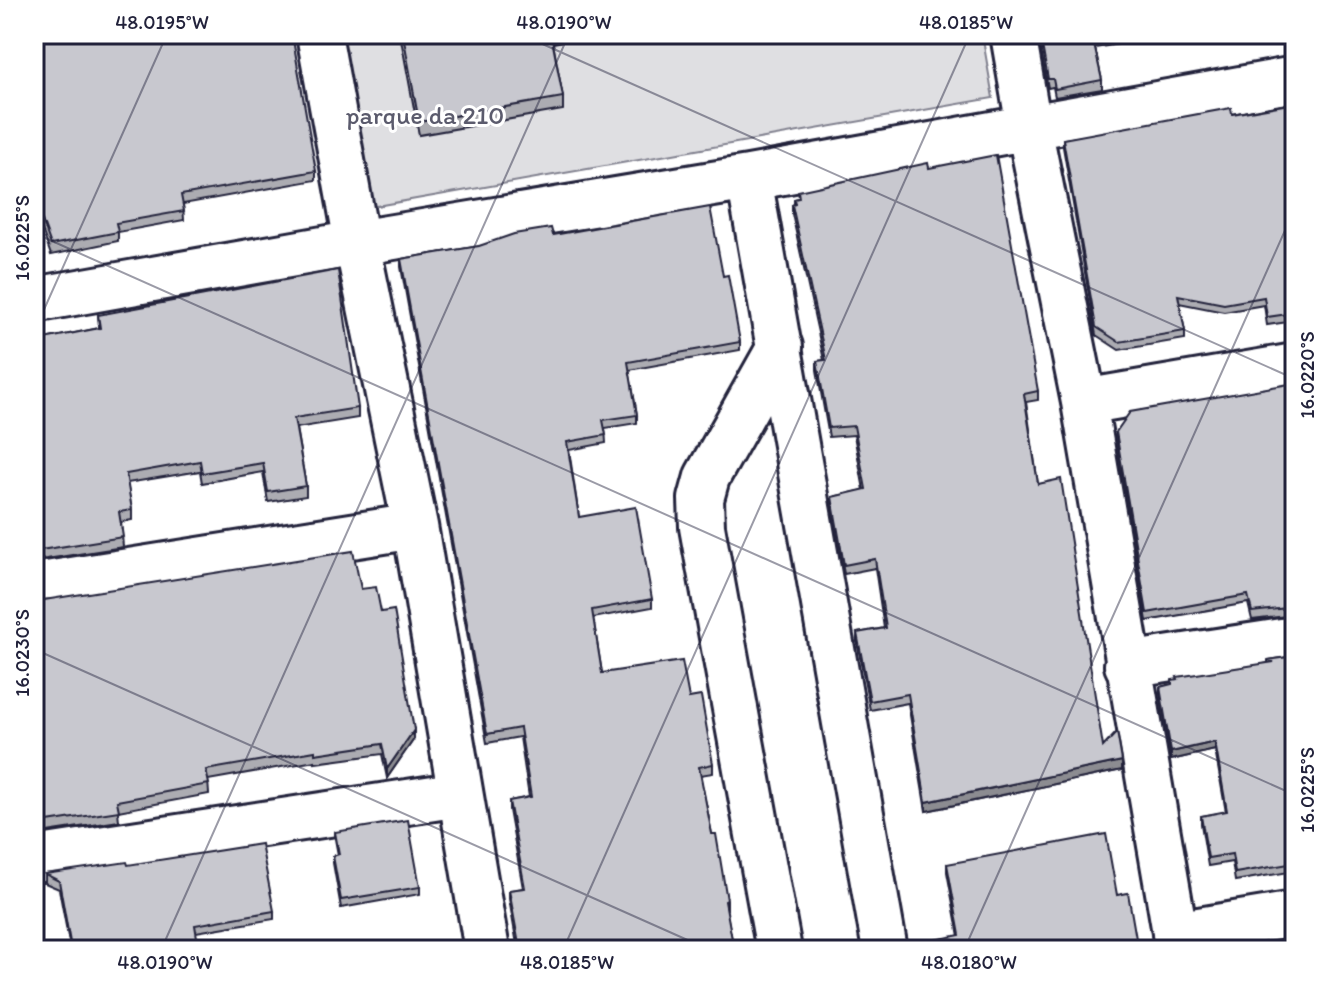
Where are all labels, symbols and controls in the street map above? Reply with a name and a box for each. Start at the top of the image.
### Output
text: 48.0195°W [115,10,209,34]
text: 48.0190°W [516,10,612,34]
text: 48.0185°W [919,10,1013,34]
park label: parque da 210 [346,99,504,131]
text: 16.0225°S [10,195,34,281]
text: 16.0220°S [1295,331,1319,419]
text: 16.0230°S [10,609,34,697]
text: 16.0225°S [1295,747,1319,833]
text: 48.0190°W [117,950,213,974]
text: 48.0185°W [520,950,614,974]
text: 48.0180°W [921,950,1017,974]

